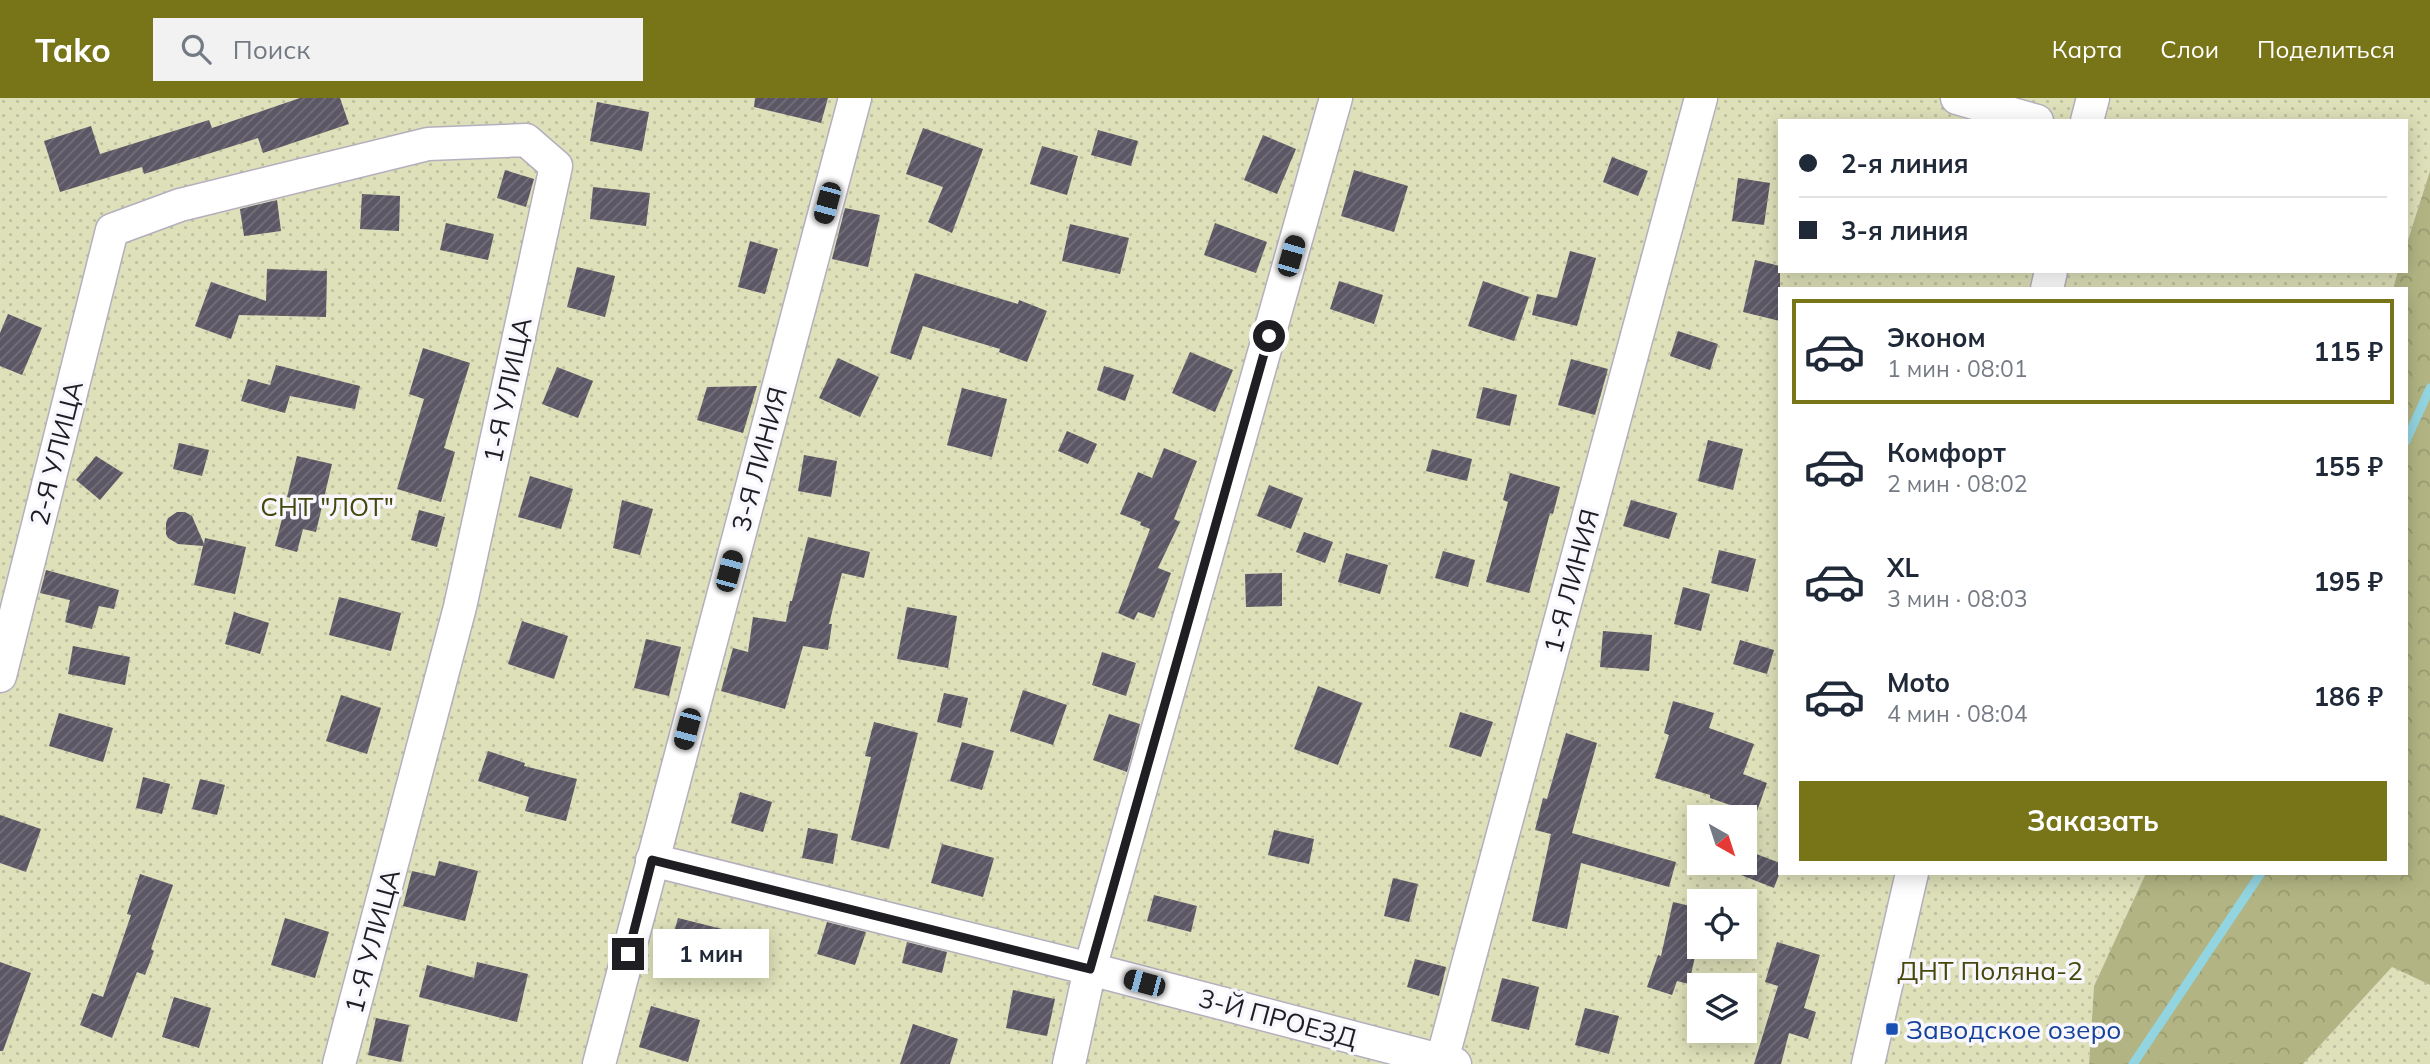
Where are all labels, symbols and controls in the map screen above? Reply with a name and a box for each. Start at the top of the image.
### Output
search box [153,18,643,81]
text: Tako [35,29,111,70]
icon: search [177,30,215,68]
text: Поиск [233,33,310,66]
text: Карта [2052,34,2122,64]
text: Слои [2160,34,2219,64]
text: Поделиться [2257,34,2395,64]
text: 2-я линия [1841,147,1969,180]
car [812,180,843,226]
text: 3-я линия [1841,214,1969,247]
car [1276,233,1307,279]
street label: 1-Я УЛИЦА [475,314,539,466]
route start [1253,320,1285,352]
icon: car [1803,320,1866,383]
text: Эконом [1887,321,1986,354]
text: 115 ₽ [2313,335,2383,368]
text: 1 мин · 08:01 [1887,354,2027,383]
street label: 2-Я УЛИЦА [22,377,90,529]
street label: 3-Я ЛИНИЯ [724,383,794,535]
icon: car [1803,435,1866,498]
text: Комфорт [1887,436,2006,469]
text: 155 ₽ [2313,450,2383,483]
text: 2 мин · 08:02 [1887,469,2027,498]
park label: СНТ "ЛОТ" [260,490,394,523]
street label: 1-Я ЛИНИЯ [1536,505,1606,657]
car [714,548,745,594]
icon: car [1803,550,1866,613]
text: XL [1887,551,1919,584]
text: 195 ₽ [2313,565,2383,598]
text: 3 мин · 08:03 [1887,584,2027,613]
icon: car [1803,665,1866,728]
text: Moto [1887,666,1950,699]
text: 186 ₽ [2313,680,2383,713]
text: 4 мин · 08:04 [1887,699,2027,728]
car [672,706,703,752]
button: Заказать [1799,781,2387,861]
north arrow [1687,805,1757,875]
map controls [1687,805,1757,1043]
street label: 1-Я УЛИЦА [337,865,407,1017]
button: locate [1687,889,1757,959]
callout: 1 мин [652,930,768,978]
route end [612,938,644,970]
text: 1 мин [679,939,743,968]
park label: ДНТ Поляна-2 [1897,954,2083,987]
car [1121,967,1168,999]
button: layers [1687,973,1757,1043]
street label: 3-Й ПРОЕЗД [1195,981,1361,1055]
place label: Заводское озеро [1906,1013,2121,1046]
marker: Заводское озеро [1884,1021,1900,1037]

